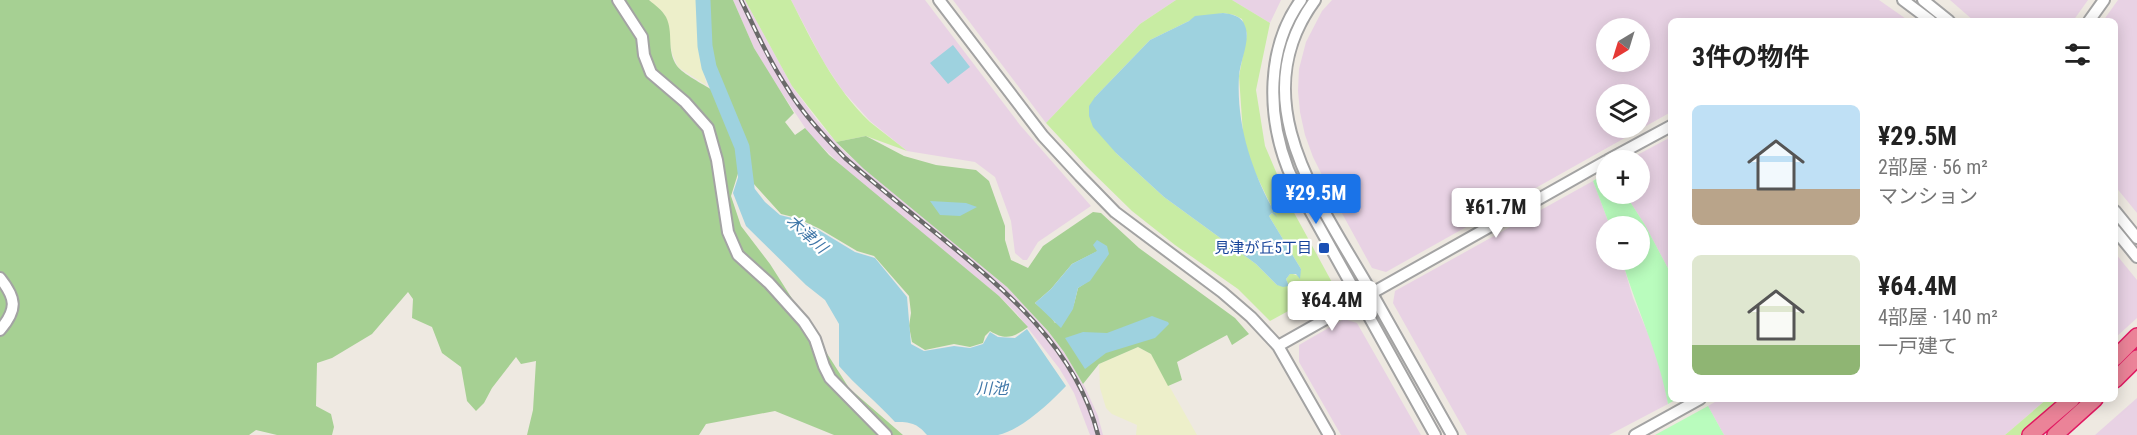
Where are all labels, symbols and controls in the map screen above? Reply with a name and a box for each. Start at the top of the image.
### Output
north arrow [1596,18,1650,72]
map controls [1596,18,1650,270]
icon: filters [2061,38,2094,71]
text: 3件の物件 [1692,42,1809,72]
button: layers [1596,84,1650,138]
text: ¥29.5M [1878,121,1957,151]
icon: home [1740,129,1812,201]
button: + [1596,150,1650,204]
text: 2部屋 · 56 m² [1878,155,1988,179]
pin: ¥29.5M [1267,174,1365,225]
text: ¥29.5M [1286,181,1346,205]
text: マンション [1878,184,1978,208]
pin: ¥61.7M [1447,188,1545,239]
text: ¥61.7M [1466,195,1526,219]
water label: 木津川 [783,211,833,258]
button: − [1596,216,1650,270]
place label: 見津が丘5丁目 [1215,239,1312,257]
marker: 見津が丘5丁目 [1317,241,1331,255]
text: ¥64.4M [1878,271,1957,301]
icon: home [1740,279,1812,351]
pin: ¥64.4M [1283,281,1381,332]
text: ¥64.4M [1302,288,1362,312]
text: 4部屋 · 140 m² [1878,305,1998,329]
text: 一戸建て [1878,334,1958,358]
water label: 川池 [976,379,1010,398]

